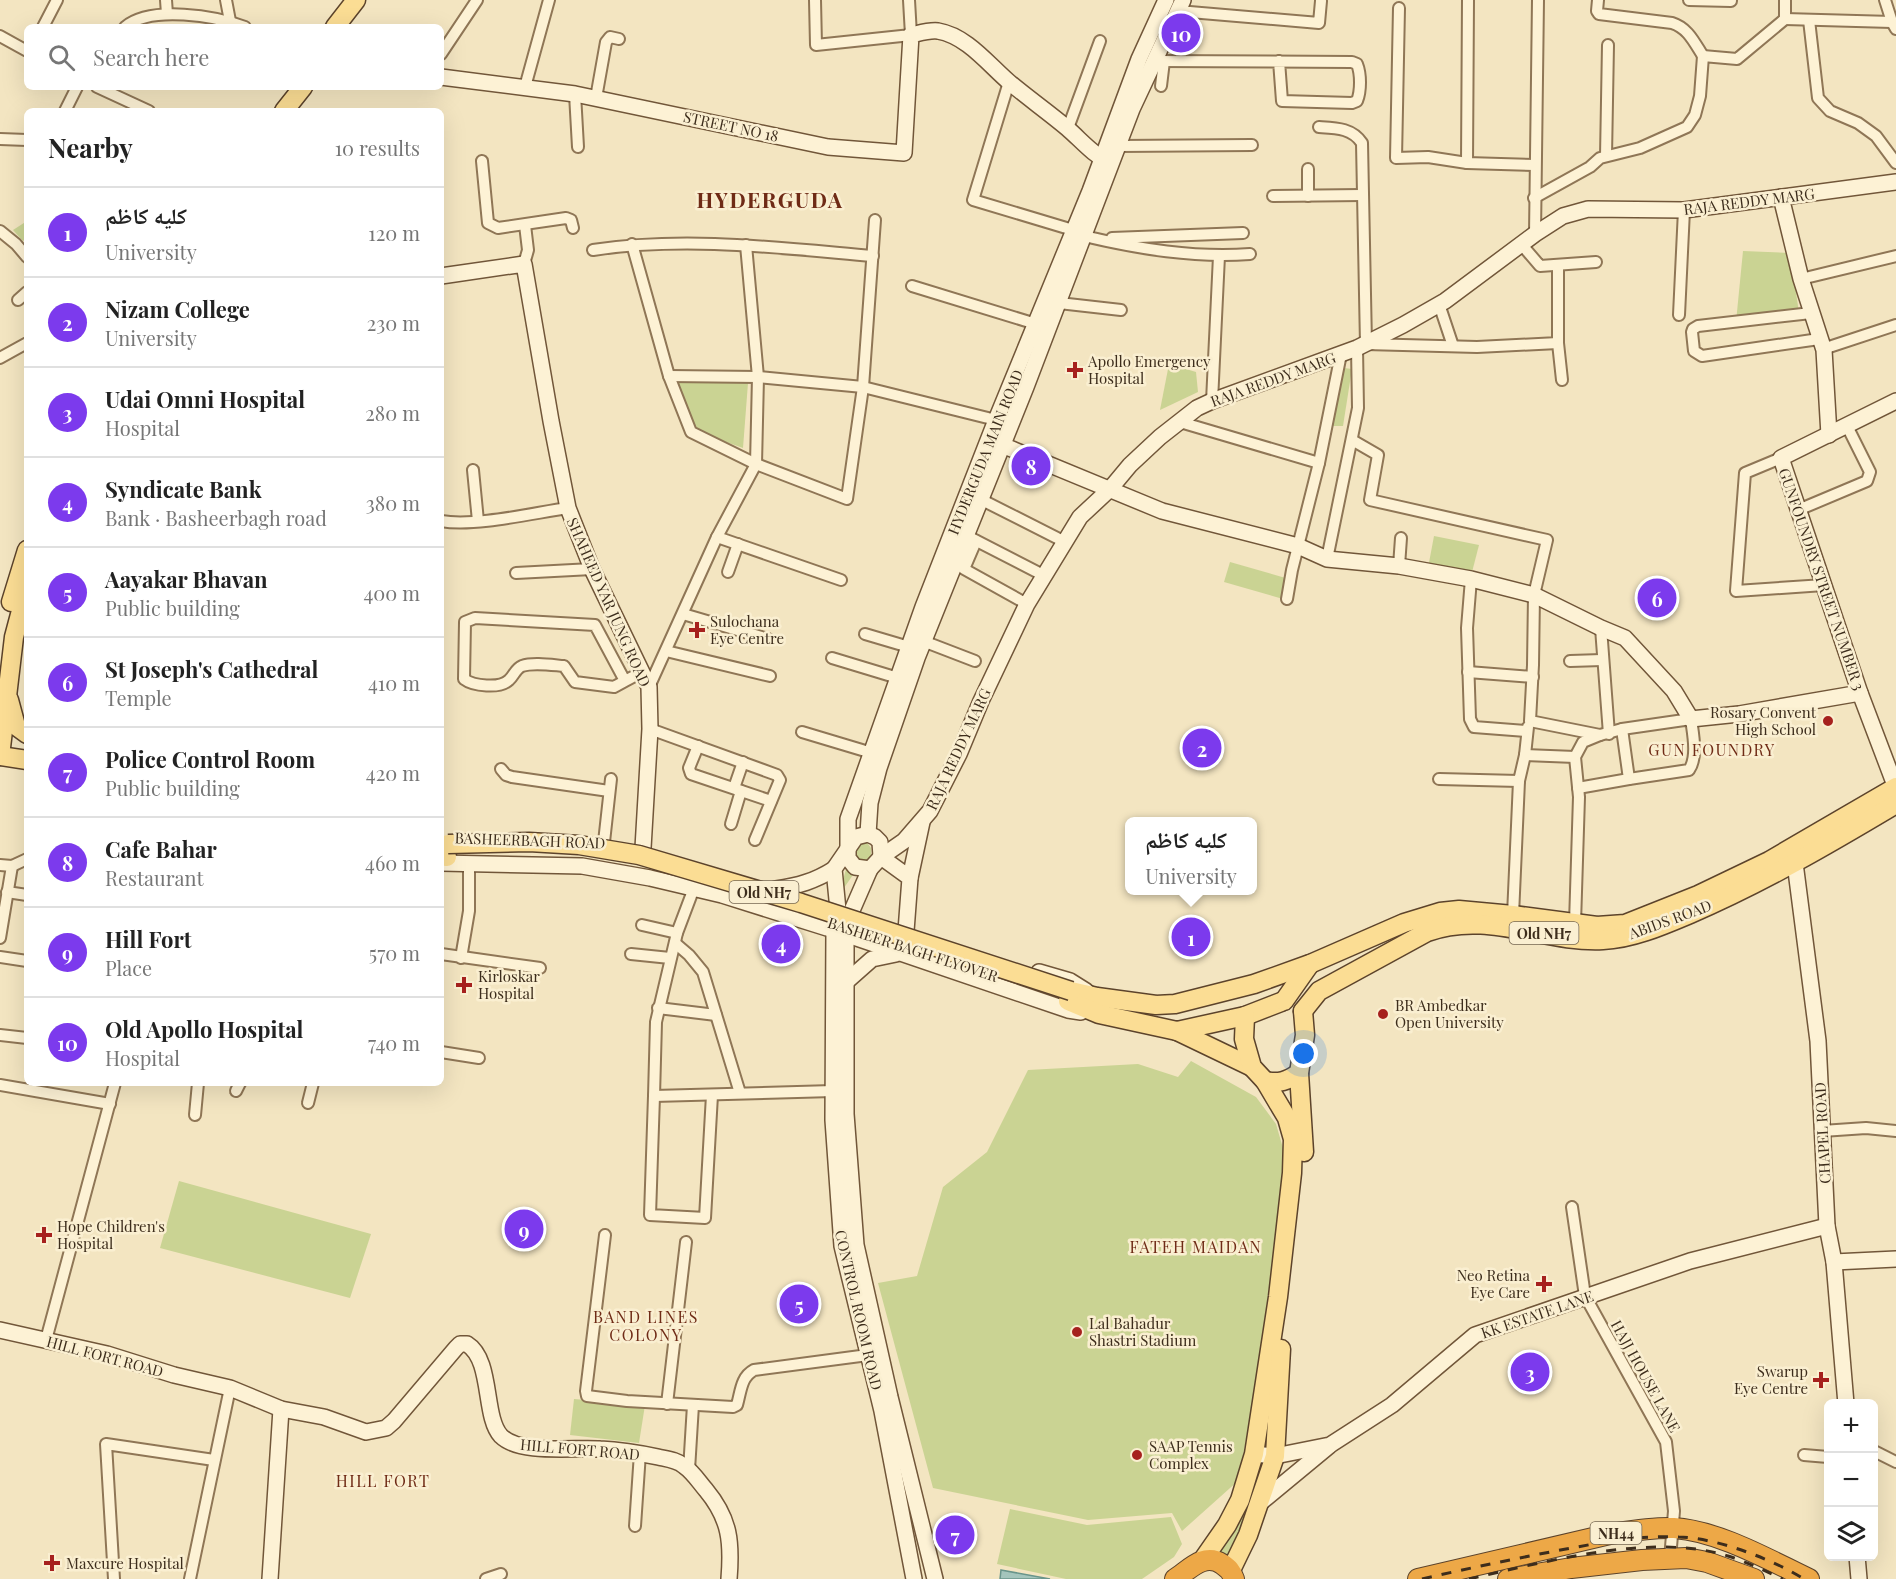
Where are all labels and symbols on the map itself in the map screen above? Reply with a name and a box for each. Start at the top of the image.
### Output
pin: 10 [1162,10,1200,56]
street label: STREET NO 18 [682,106,781,146]
street label: RAJA REDDY MARG [1682,183,1816,219]
district label: HYDERGUDA [697,185,843,213]
street label: RAJA REDDY MARG [1208,347,1339,411]
place label: Apollo Emergency Hospital [1087,351,1211,388]
marker: Apollo Emergency Hospital [1066,361,1084,379]
street label: HYDERGUDA MAIN ROAD [943,366,1027,538]
pin: 8 [1012,444,1050,488]
street label: GUNFOUNDRY STREET NUMBER 3 [1774,465,1870,693]
street label: SHAHEED YAR JUNG ROAD [563,514,655,690]
pin: 6 [1638,576,1676,620]
place label: Sulochana Eye Centre [710,611,784,648]
marker: Sulochana Eye Centre [688,621,706,639]
street label: RAJA REDDY MARG [921,685,995,813]
place label: Rosary Convent High School [1710,702,1817,739]
marker: Rosary Convent High School [1821,714,1835,728]
pin: 2 [1182,726,1222,771]
district label: GUN FOUNDRY [1648,739,1776,760]
street label: BASHEERBAGH ROAD [454,827,606,853]
road number: Old NH7 [730,881,798,903]
street label: ABIDS ROAD [1625,895,1714,944]
street label: BASHEER BAGH FLYOVER [825,912,1001,986]
pin: 1 [1172,914,1210,960]
pin: 4 [762,922,800,966]
road number: Old NH7 [1510,922,1578,944]
place label: Kirloskar Hospital [478,966,540,1003]
marker: Kirloskar Hospital [455,976,473,994]
place label: BR Ambedkar Open University [1395,995,1504,1032]
marker: BR Ambedkar Open University [1376,1007,1390,1021]
your location [1289,1039,1318,1068]
street label: CHAPEL ROAD [1809,1081,1835,1184]
pin: 9 [504,1206,544,1252]
place label: Hope Children's Hospital [57,1216,165,1253]
marker: Hope Children's Hospital [35,1226,53,1244]
street label: CONTROL ROOM ROAD [831,1228,887,1392]
district label: FATEH MAIDAN [1130,1236,1262,1257]
place label: Neo Retina Eye Care [1457,1265,1531,1302]
marker: Neo Retina Eye Care [1535,1275,1553,1293]
pin: 5 [780,1282,818,1326]
street label: KK ESTATE LANE [1478,1285,1596,1343]
district label: BAND LINES COLONY [593,1306,699,1345]
place label: Lal Bahadur Shastri Stadium [1089,1313,1197,1350]
street label: HAJJ HOUSE LANE [1607,1316,1685,1436]
marker: Lal Bahadur Shastri Stadium [1070,1325,1084,1339]
street label: HILL FORT ROAD [44,1331,166,1381]
pin: 3 [1510,1350,1550,1394]
place label: Swarup Eye Centre [1734,1361,1808,1398]
marker: Swarup Eye Centre [1812,1371,1830,1389]
street label: HILL FORT ROAD [519,1434,641,1464]
place label: SAAP Tennis Complex [1149,1436,1233,1473]
marker: SAAP Tennis Complex [1130,1448,1144,1462]
district label: HILL FORT [336,1470,430,1491]
pin: 7 [936,1512,974,1558]
road number: NH44 [1590,1522,1642,1544]
place label: Maxcure Hospital [66,1553,184,1573]
marker: Maxcure Hospital [43,1554,61,1572]

